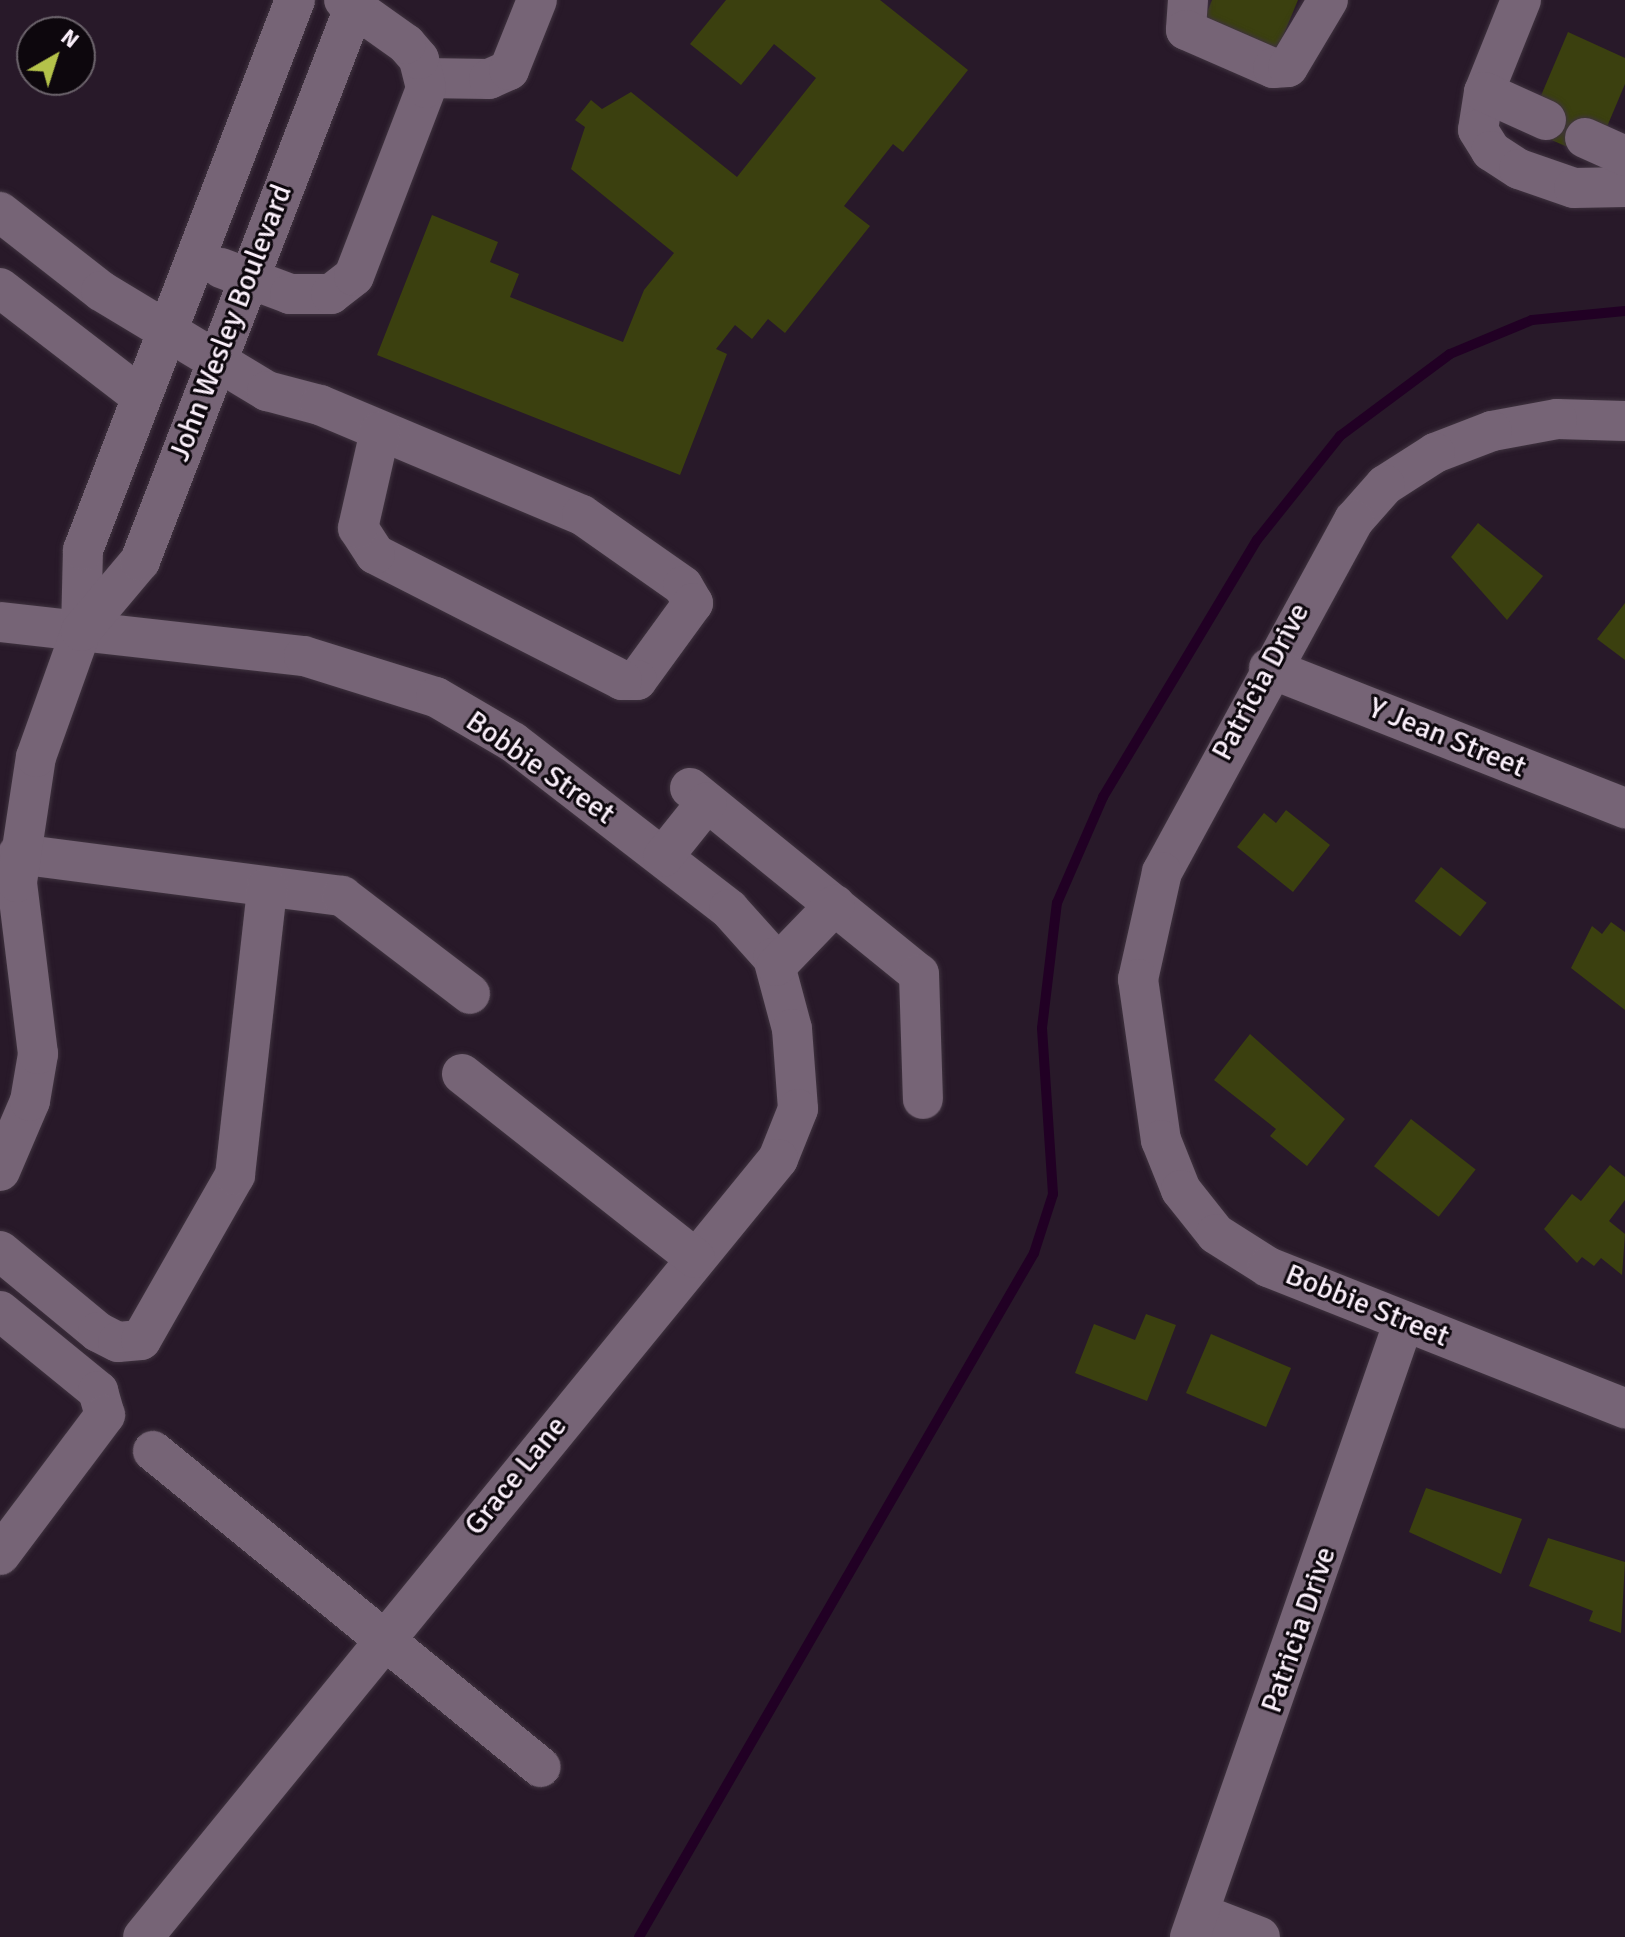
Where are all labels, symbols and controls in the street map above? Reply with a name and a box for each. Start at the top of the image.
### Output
north arrow [16,16,96,96]
text: N [56,23,85,54]
street label: John Wesley Boulevard [162,180,300,466]
street label: Patricia Drive [1205,597,1317,767]
street label: Y Jean Street [1363,690,1531,786]
street label: Bobbie Street [459,704,621,832]
street label: Bobbie Street [1280,1257,1454,1355]
street label: Grace Lane [457,1409,575,1543]
street label: Patricia Drive [1254,1542,1344,1718]

